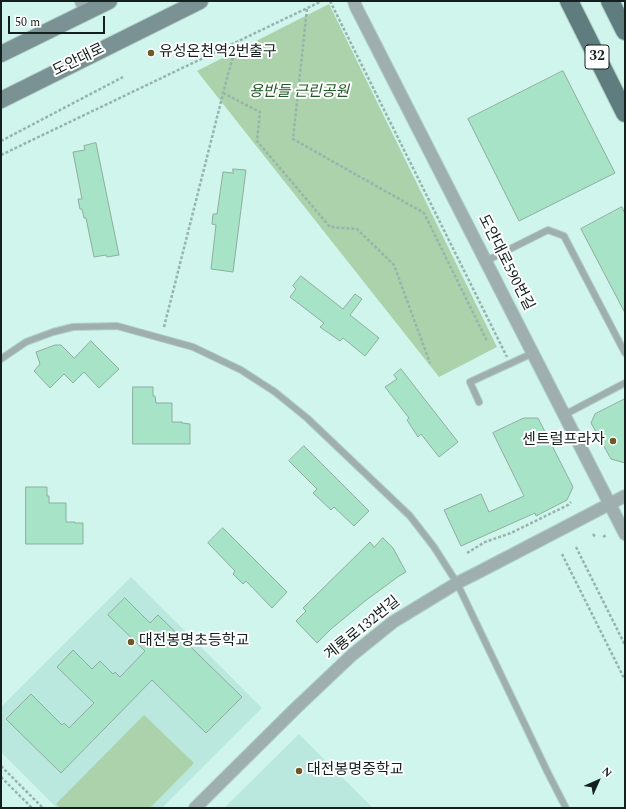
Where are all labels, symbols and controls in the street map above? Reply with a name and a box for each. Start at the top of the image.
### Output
scale bar [10,8,107,34]
text: 50 m [15,13,40,32]
street label: 도안대로 [50,41,108,81]
place label: 유성온천역2번출구 [159,44,277,62]
road number: 32 [585,45,609,69]
marker: 유성온천역2번출구 [146,48,156,58]
park label: 용반들 근린공원 [249,84,349,102]
street label: 도안대로590번길 [473,212,537,314]
place label: 센트럴프라자 [522,432,605,450]
marker: 센트럴프라자 [608,436,618,446]
street label: 계룡로132번길 [322,593,404,665]
place label: 대전봉명초등학교 [139,633,249,651]
marker: 대전봉명초등학교 [126,637,136,647]
north arrow [578,761,618,801]
place label: 대전봉명중학교 [307,762,404,780]
text: N [598,763,616,781]
marker: 대전봉명중학교 [294,766,304,776]

